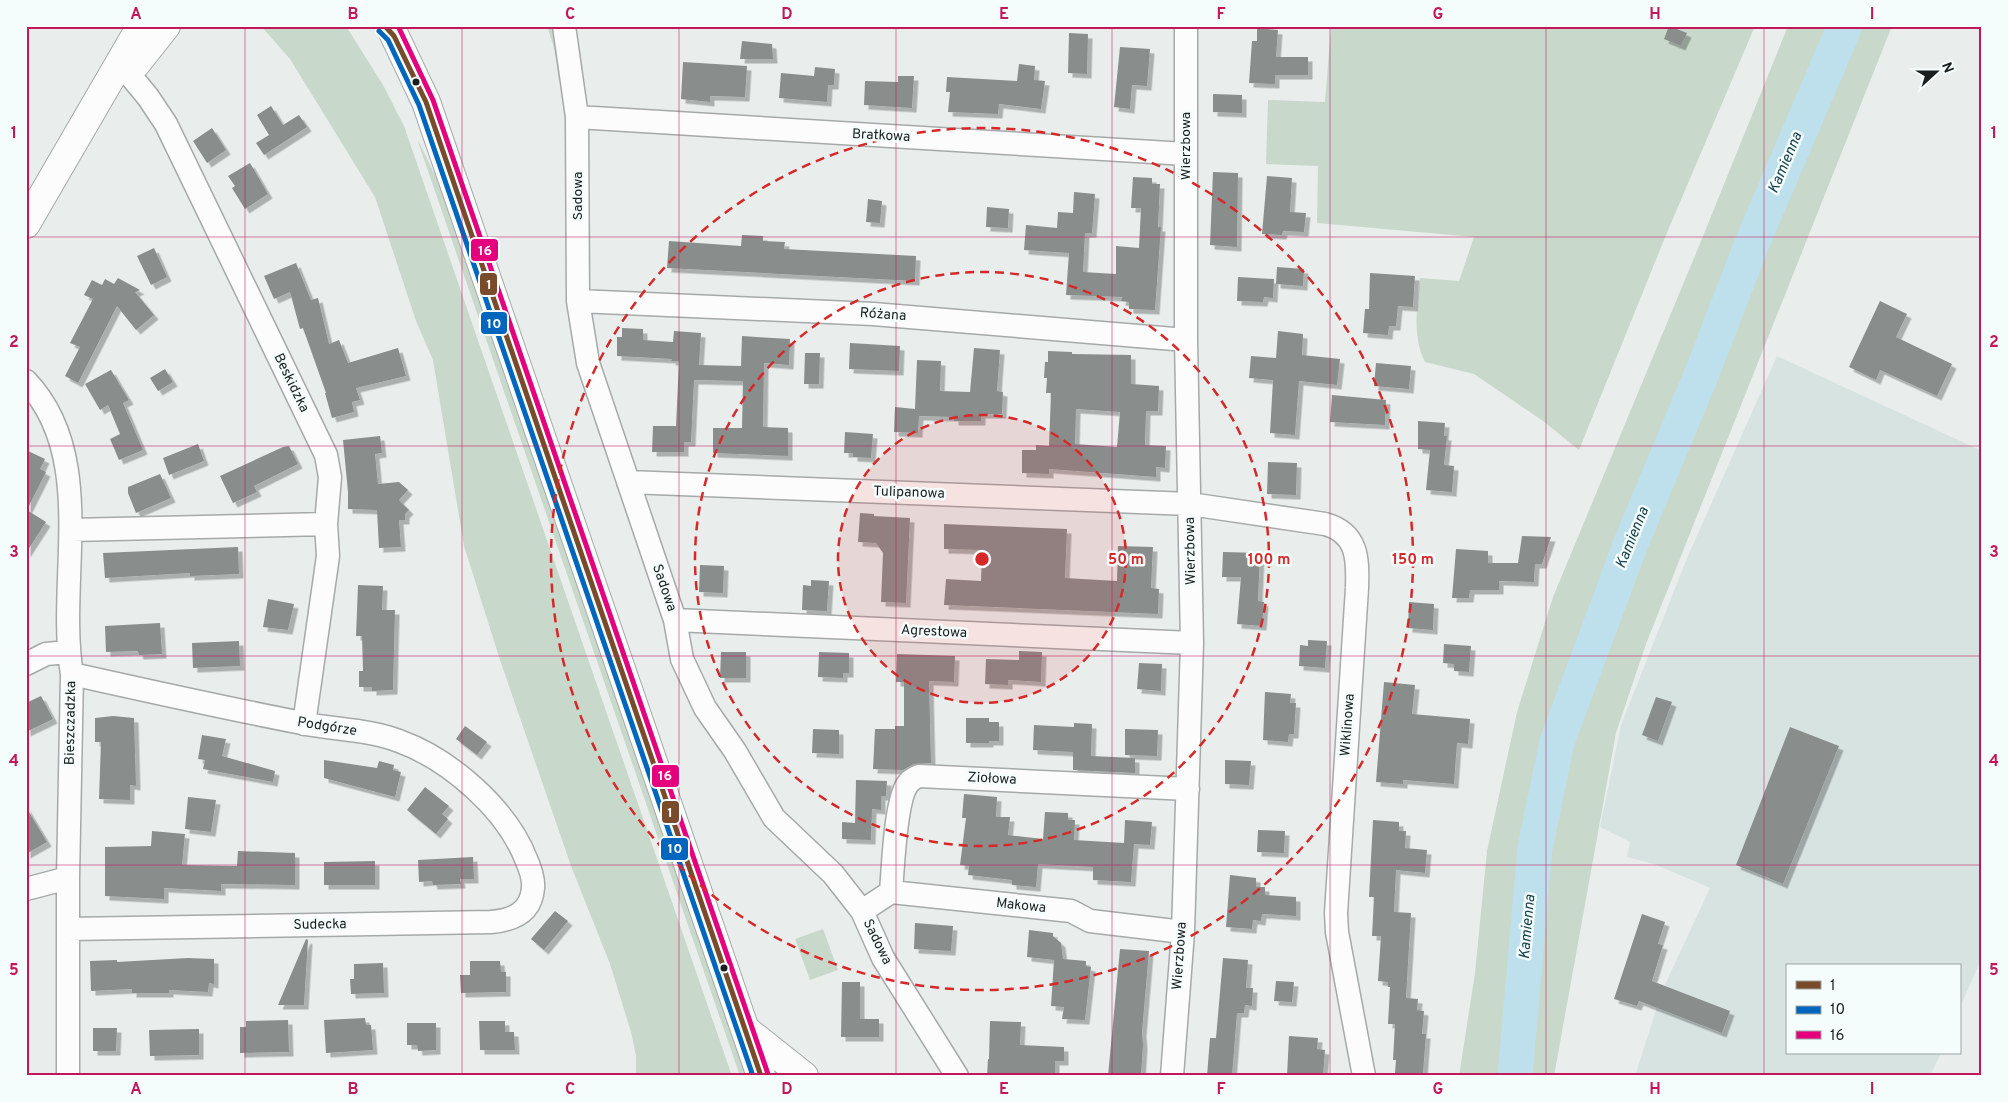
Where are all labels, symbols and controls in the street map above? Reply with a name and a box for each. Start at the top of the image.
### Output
text: A [130,5,142,25]
text: B [347,5,359,25]
text: C [565,5,575,25]
text: D [781,5,793,25]
text: E [999,5,1009,25]
text: F [1216,5,1226,25]
text: G [1433,5,1443,25]
text: H [1649,5,1661,25]
text: I [1870,5,1874,25]
north arrow [1910,48,1960,98]
text: N [1937,60,1956,76]
unlabelled marker [411,77,421,87]
street label: Wierzbowa [1178,112,1195,180]
text: 1 [11,124,17,144]
text: 1 [1991,124,1997,144]
street label: Bratkowa [851,126,911,146]
water label: Kamienna [1765,129,1808,197]
street label: Sadowa [570,172,587,220]
line badge: 16 [470,238,499,262]
text: 16 [478,243,492,260]
line badge: 1 [479,272,498,296]
text: 1 [486,277,492,294]
street label: Różana [859,305,907,325]
line badge: 10 [480,311,508,335]
text: 10 [487,316,501,333]
text: 2 [9,333,19,353]
text: 2 [1989,333,1999,353]
street label: Beskidzka [269,351,313,415]
street label: Tulipanowa [873,483,945,503]
water label: Kamienna [1612,504,1654,572]
street label: Wierzbowa [1182,517,1200,585]
text: 3 [9,543,19,563]
text: 3 [1989,543,1999,563]
centre of rings [973,550,991,568]
text: 50 m [1108,551,1144,570]
text: 100 m [1248,551,1290,570]
text: 150 m [1392,551,1434,570]
street label: Sadowa [648,562,680,614]
street label: Agrestowa [900,622,968,642]
street label: Bieszczadzka [62,681,80,765]
street label: Wiklinowa [1337,693,1359,757]
street label: Podgórze [296,714,358,740]
text: 4 [9,752,19,772]
text: 4 [1989,752,1999,772]
line badge: 16 [651,764,680,788]
text: 16 [658,768,672,785]
street label: Ziołowa [967,769,1017,789]
line badge: 1 [661,800,680,824]
text: 1 [667,805,673,822]
line badge: 10 [660,837,689,861]
text: 10 [668,841,682,858]
water label: Kamienna [1516,894,1540,960]
street label: Makowa [995,895,1047,917]
street label: Sudecka [293,916,347,934]
street label: Sadowa [859,916,895,968]
street label: Wierzbowa [1169,921,1191,991]
text: 5 [9,961,19,981]
text: 5 [1989,961,1999,981]
unlabelled marker [719,963,729,973]
legend [1786,964,1960,1054]
text: 1 [1830,977,1836,996]
text: 10 [1830,1001,1845,1020]
text: 16 [1830,1027,1845,1046]
text: A [130,1080,142,1100]
text: B [347,1080,359,1100]
text: C [565,1080,575,1100]
text: D [781,1080,793,1100]
text: E [999,1080,1009,1100]
text: F [1216,1080,1226,1100]
text: G [1433,1080,1443,1100]
text: H [1649,1080,1661,1100]
text: I [1870,1080,1874,1100]

